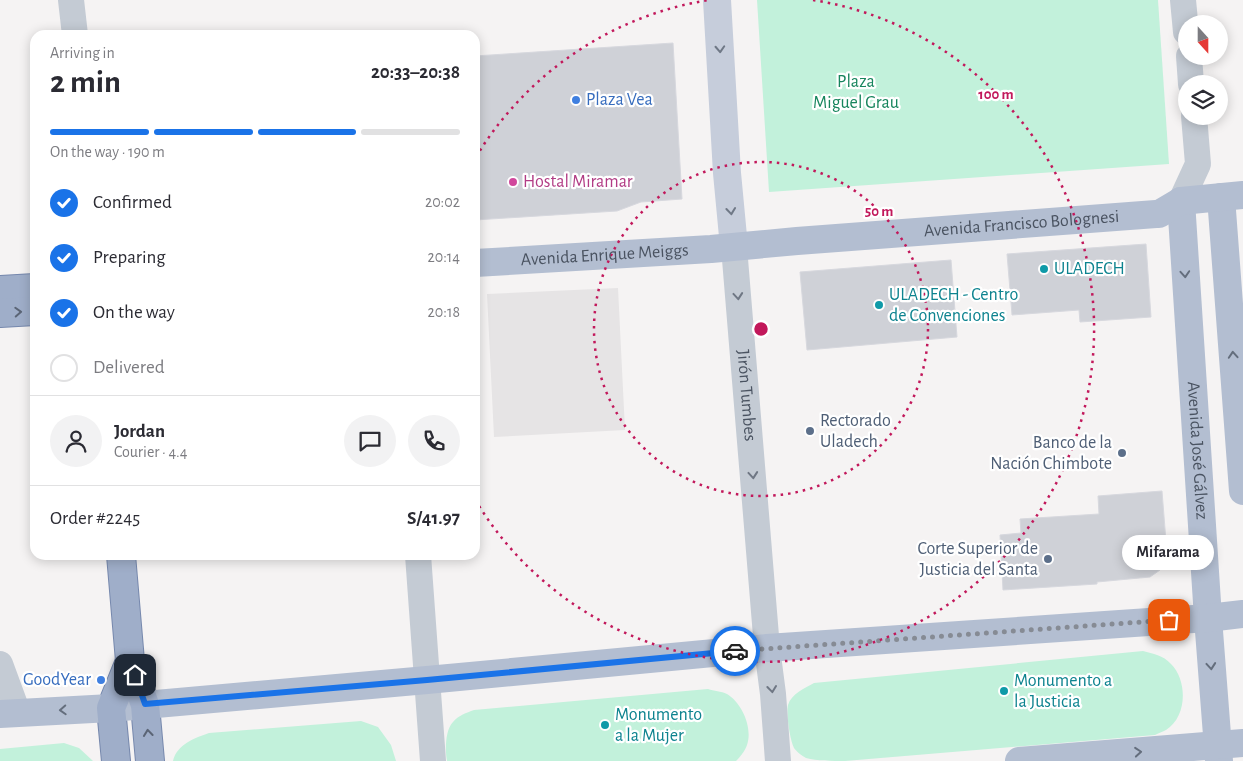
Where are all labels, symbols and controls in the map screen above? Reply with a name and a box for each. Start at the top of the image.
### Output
north arrow [1178,15,1228,65]
map controls [1178,15,1228,125]
text: Arriving in [50,45,115,61]
one-way arrow [714,45,725,53]
text: 20:33–20:38 [371,63,460,82]
text: 2 min [50,66,121,98]
park label: Plaza Miguel Grau [813,73,899,112]
button: layers [1178,75,1228,125]
text: 100 m [978,87,1014,102]
place label: Plaza Vea [586,91,653,109]
marker: Plaza Vea [570,94,582,106]
text: On the way · 190 m [50,144,165,160]
place label: Hostal Miramar [523,173,633,191]
marker: Hostal Miramar [507,176,519,188]
icon: check [50,189,78,217]
text: Confirmed [93,193,172,212]
text: 20:02 [425,194,460,210]
text: 50 m [865,204,893,219]
one-way arrow [725,207,736,215]
street label: Avenida Francisco Bolognesi [923,208,1120,240]
street label: Avenida Enrique Meiggs [520,241,689,269]
icon: check [50,244,78,272]
text: Preparing [93,248,166,267]
text: 20:14 [427,249,460,265]
place label: ULADECH [1054,260,1125,278]
marker: ULADECH [1038,263,1050,275]
one-way arrow [1179,270,1190,278]
place label: ULADECH - Centro de Convenciones [889,286,1018,325]
one-way arrow [733,292,744,300]
icon: check [50,299,78,327]
marker: ULADECH - Centro de Convenciones [873,299,885,311]
text: On the way [93,303,175,322]
text: 20:18 [428,304,460,320]
one-way arrow [14,307,22,318]
centre of rings [752,320,770,338]
street label: Jirón Tumbes [733,349,759,442]
one-way arrow [1228,351,1239,359]
text: Delivered [93,358,165,377]
street label: Avenida José Gálvez [1184,381,1211,520]
place label: Rectorado Uladech [820,412,891,451]
button: person [50,415,102,467]
button: chat [344,415,396,467]
button: phone [408,415,460,467]
text: Jordan [114,422,165,441]
marker: Rectorado Uladech [804,425,816,437]
place label: Banco de la Nación Chimbote [990,434,1112,473]
text: Courier · 4.4 [114,444,187,460]
marker: Banco de la Nación Chimbote [1116,447,1128,459]
one-way arrow [747,471,758,479]
text: Order #2245 [50,509,140,528]
text: S/41.97 [407,509,460,528]
callout: Mifarama [1123,535,1215,570]
place label: Corte Superior de Justicia del Santa [917,540,1038,579]
text: Mifarama [1136,544,1200,560]
marker: Corte Superior de Justicia del Santa [1042,553,1054,565]
pin [1148,599,1190,641]
icon: bag [1155,606,1183,634]
courier [710,626,760,676]
icon: car [721,637,749,665]
pin [114,654,156,696]
icon: home [121,661,149,689]
one-way arrow [1205,663,1216,671]
place label: GoodYear [23,671,91,689]
place label: Monumento a la Justicia [1014,672,1112,711]
marker: GoodYear [95,674,107,686]
one-way arrow [766,685,777,693]
marker: Monumento a la Justicia [998,685,1010,697]
one-way arrow [58,705,66,716]
place label: Monumento a la Mujer [615,706,702,745]
marker: Monumento a la Mujer [599,719,611,731]
one-way arrow [143,728,154,736]
one-way arrow [1134,746,1142,757]

